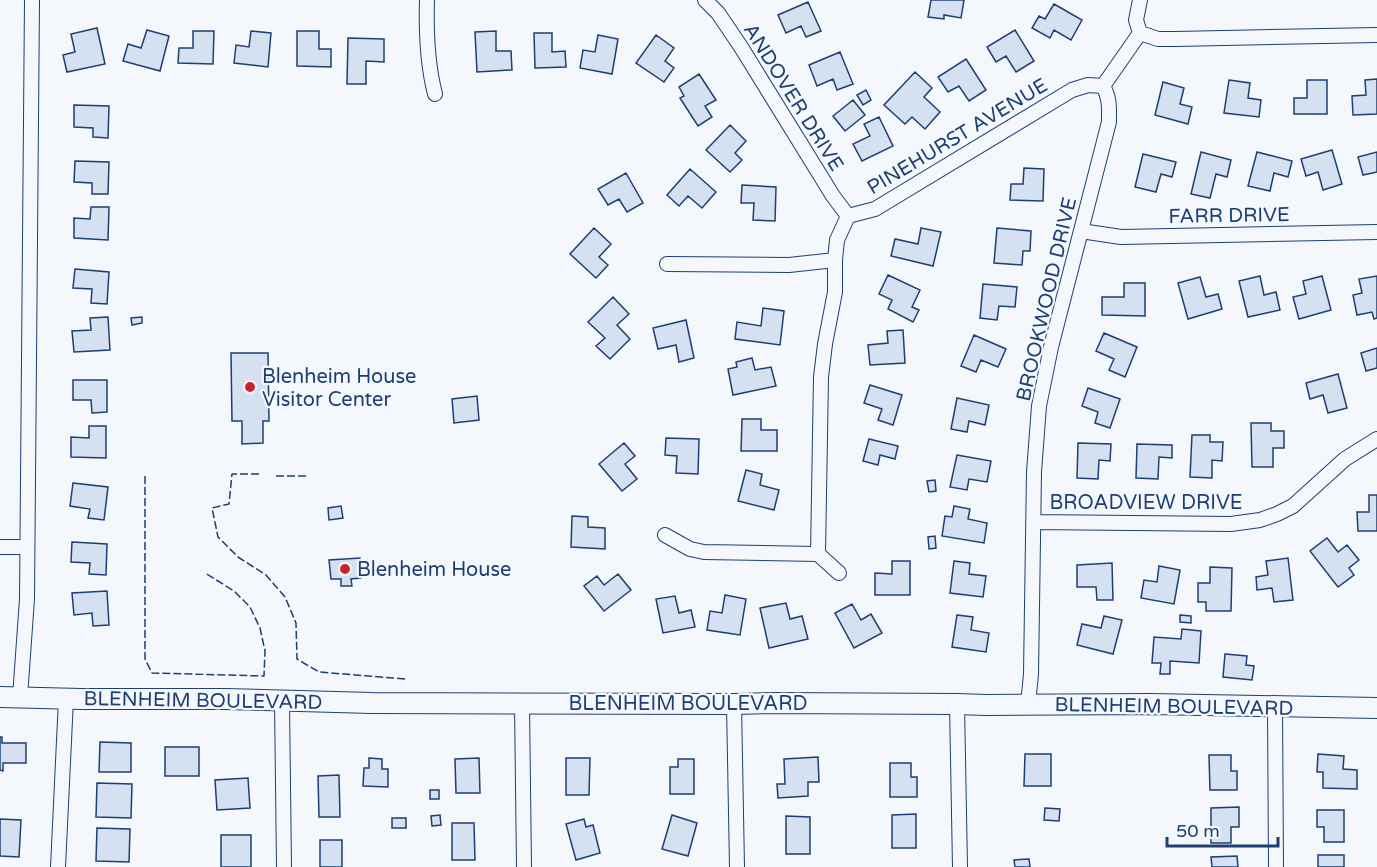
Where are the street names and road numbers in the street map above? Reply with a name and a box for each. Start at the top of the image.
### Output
street label: ANDOVER DRIVE [738,19,848,176]
street label: PINEHURST AVENUE [863,73,1052,200]
street label: BROOKWOOD DRIVE [1012,195,1082,404]
street label: FARR DRIVE [1168,203,1290,229]
street label: BROADVIEW DRIVE [1049,491,1243,515]
street label: BLENHEIM BOULEVARD [83,687,323,715]
street label: BLENHEIM BOULEVARD [569,692,808,716]
street label: BLENHEIM BOULEVARD [1054,693,1294,721]

